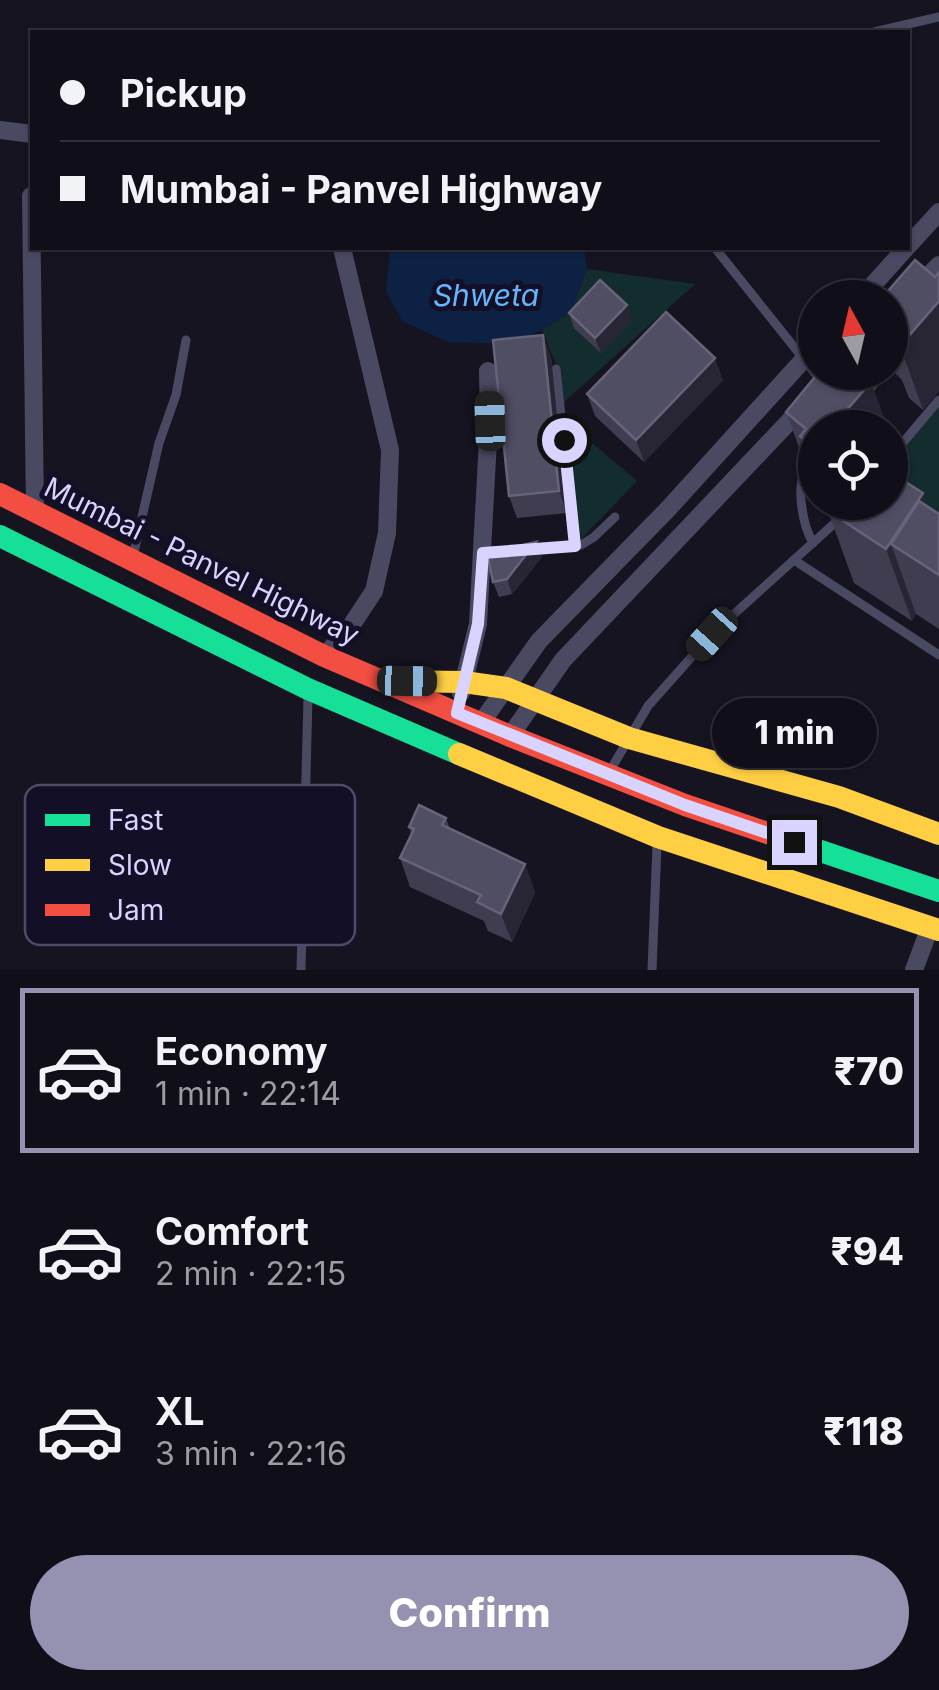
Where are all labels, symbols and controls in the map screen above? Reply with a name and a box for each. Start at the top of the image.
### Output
text: Pickup [120,70,247,116]
text: Mumbai - Panvel Highway [120,166,602,212]
water label: Shweta [433,277,539,313]
north arrow [798,280,908,390]
map controls [798,280,908,520]
car [474,390,506,452]
button: locate [798,410,908,520]
route start [542,418,587,463]
street label: Mumbai - Panvel Highway [39,470,365,652]
car [681,602,743,666]
car [377,665,437,697]
callout: 1 min [712,697,876,767]
text: 1 min [754,713,835,752]
legend [25,785,355,945]
text: Fast [108,803,164,837]
route end [772,820,817,865]
text: Slow [108,848,172,882]
text: Jam [108,893,164,927]
icon: car [35,1026,125,1116]
text: Economy [155,1028,328,1074]
text: ₹70 [834,1048,904,1094]
text: 1 min · 22:14 [155,1074,341,1113]
icon: car [35,1206,125,1296]
text: Comfort [155,1208,309,1254]
text: ₹94 [831,1228,904,1274]
text: 2 min · 22:15 [155,1254,346,1293]
icon: car [35,1386,125,1476]
text: XL [155,1388,205,1434]
text: ₹118 [823,1408,904,1454]
text: 3 min · 22:16 [155,1434,347,1473]
button: Confirm [30,1555,909,1670]

